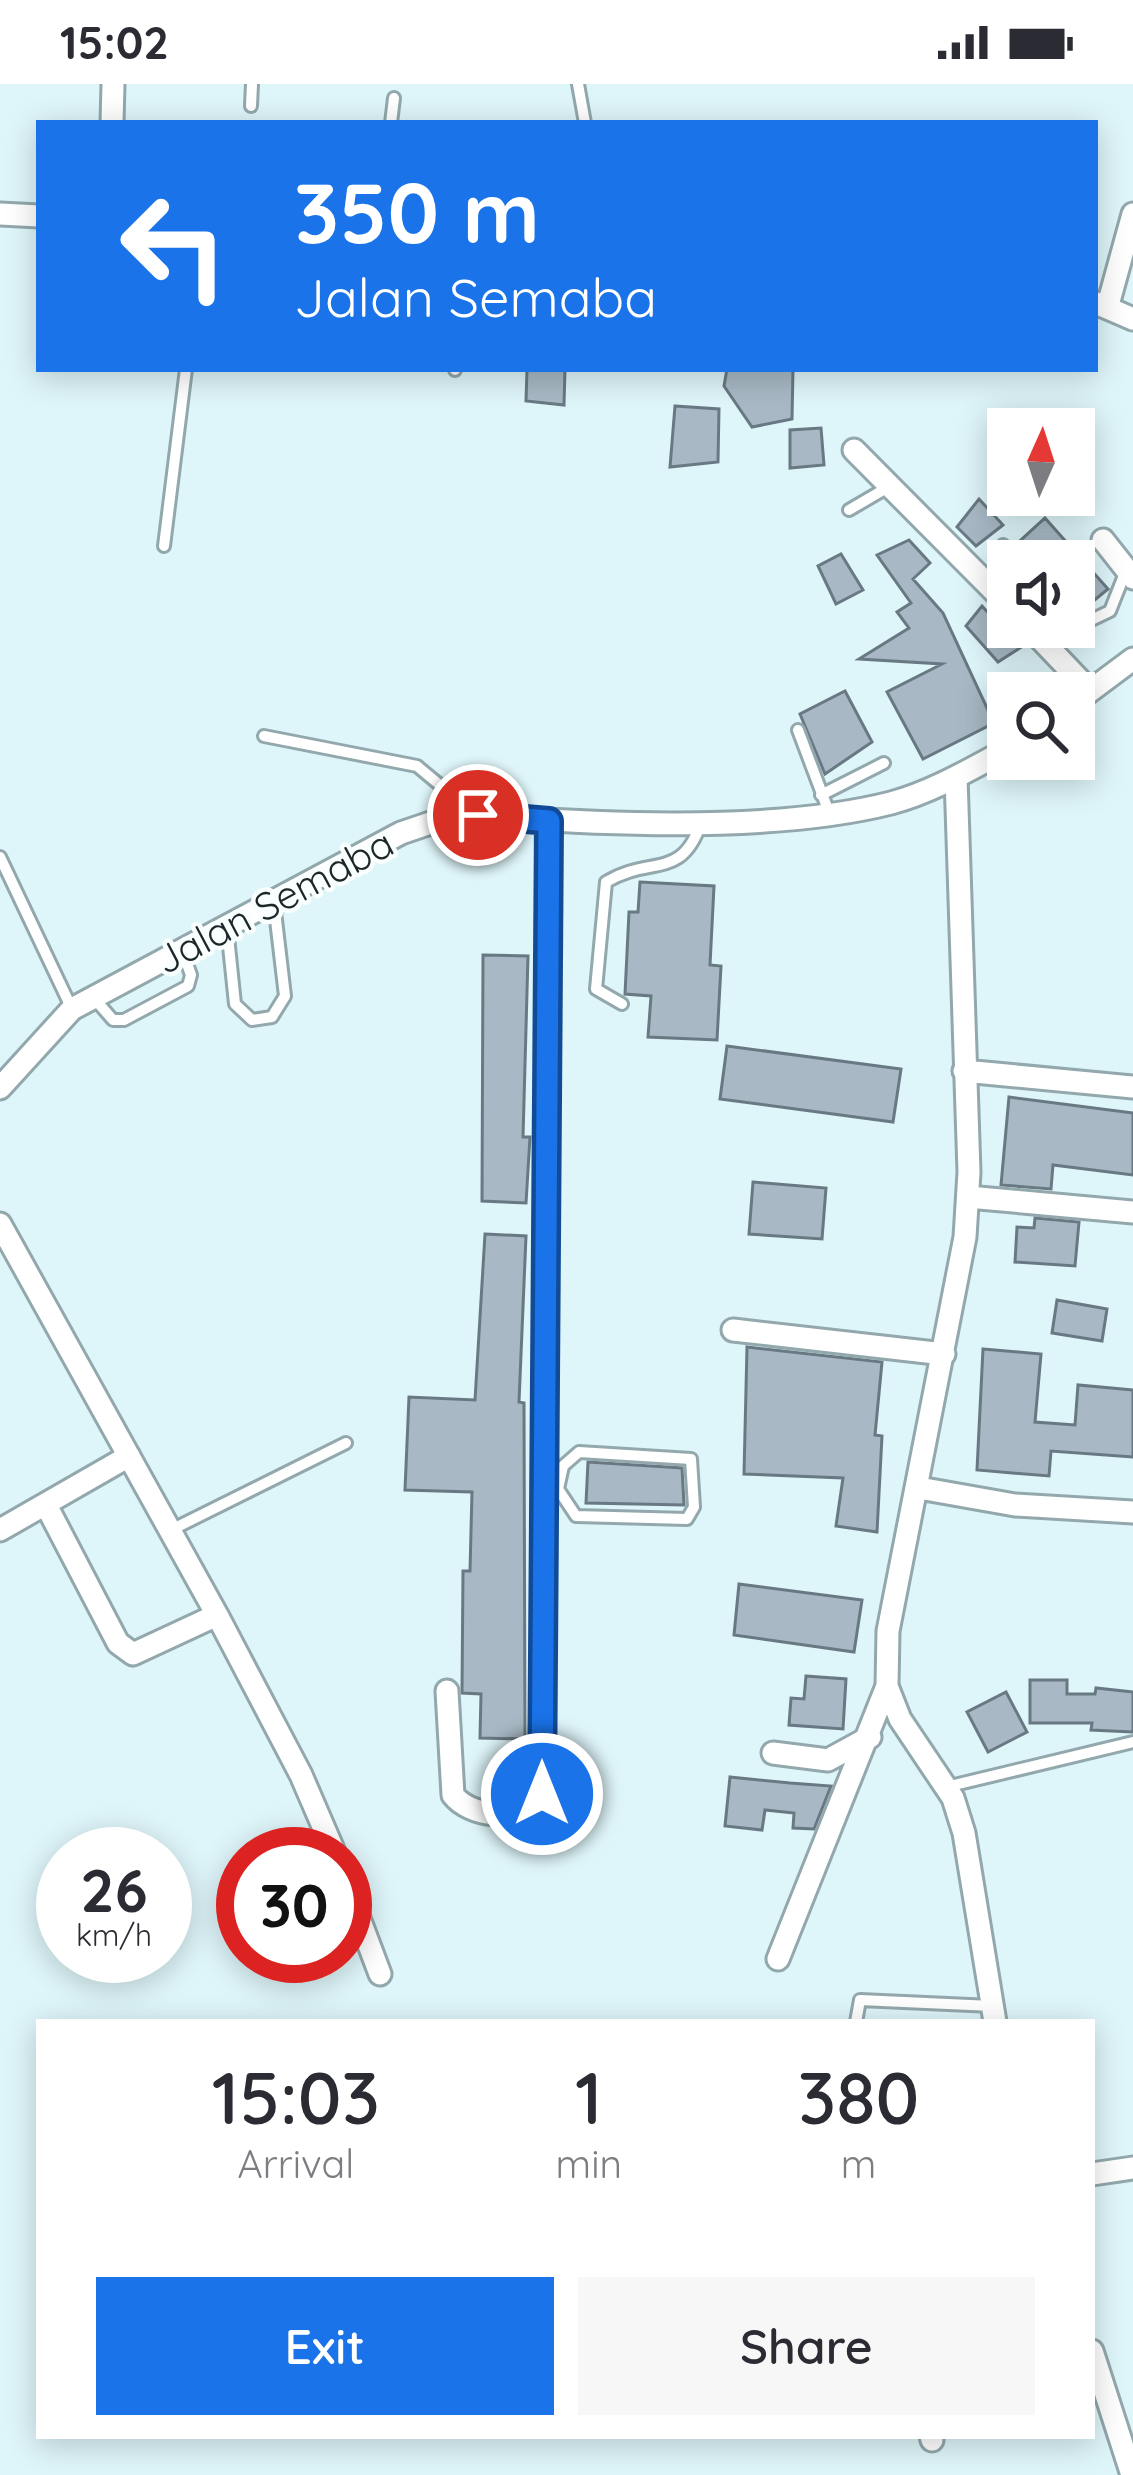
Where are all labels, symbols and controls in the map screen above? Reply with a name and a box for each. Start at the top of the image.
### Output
text: 15:02 [60,14,169,70]
text: 350 m [294,159,540,264]
icon: left [96,168,252,324]
text: Jalan Semaba [294,263,657,331]
north arrow [987,408,1095,516]
map controls [987,408,1095,780]
button: sound [987,540,1095,648]
button: search [987,672,1095,780]
pin [427,764,529,866]
icon: arrive [445,782,511,848]
street label: Jalan Semaba [147,818,401,984]
position arrow [479,1731,605,1857]
speed limit sign: 30 [216,1827,372,1983]
text: 26 [80,1852,148,1927]
text: km/h [76,1916,152,1954]
text: 15:03 [212,2052,380,2142]
text: 1 [575,2052,603,2142]
text: 380 [798,2052,919,2142]
text: Arrival [237,2139,354,2188]
text: min [556,2139,622,2188]
text: m [841,2139,876,2188]
button: Exit [96,2277,554,2415]
button: Share [578,2277,1035,2415]

